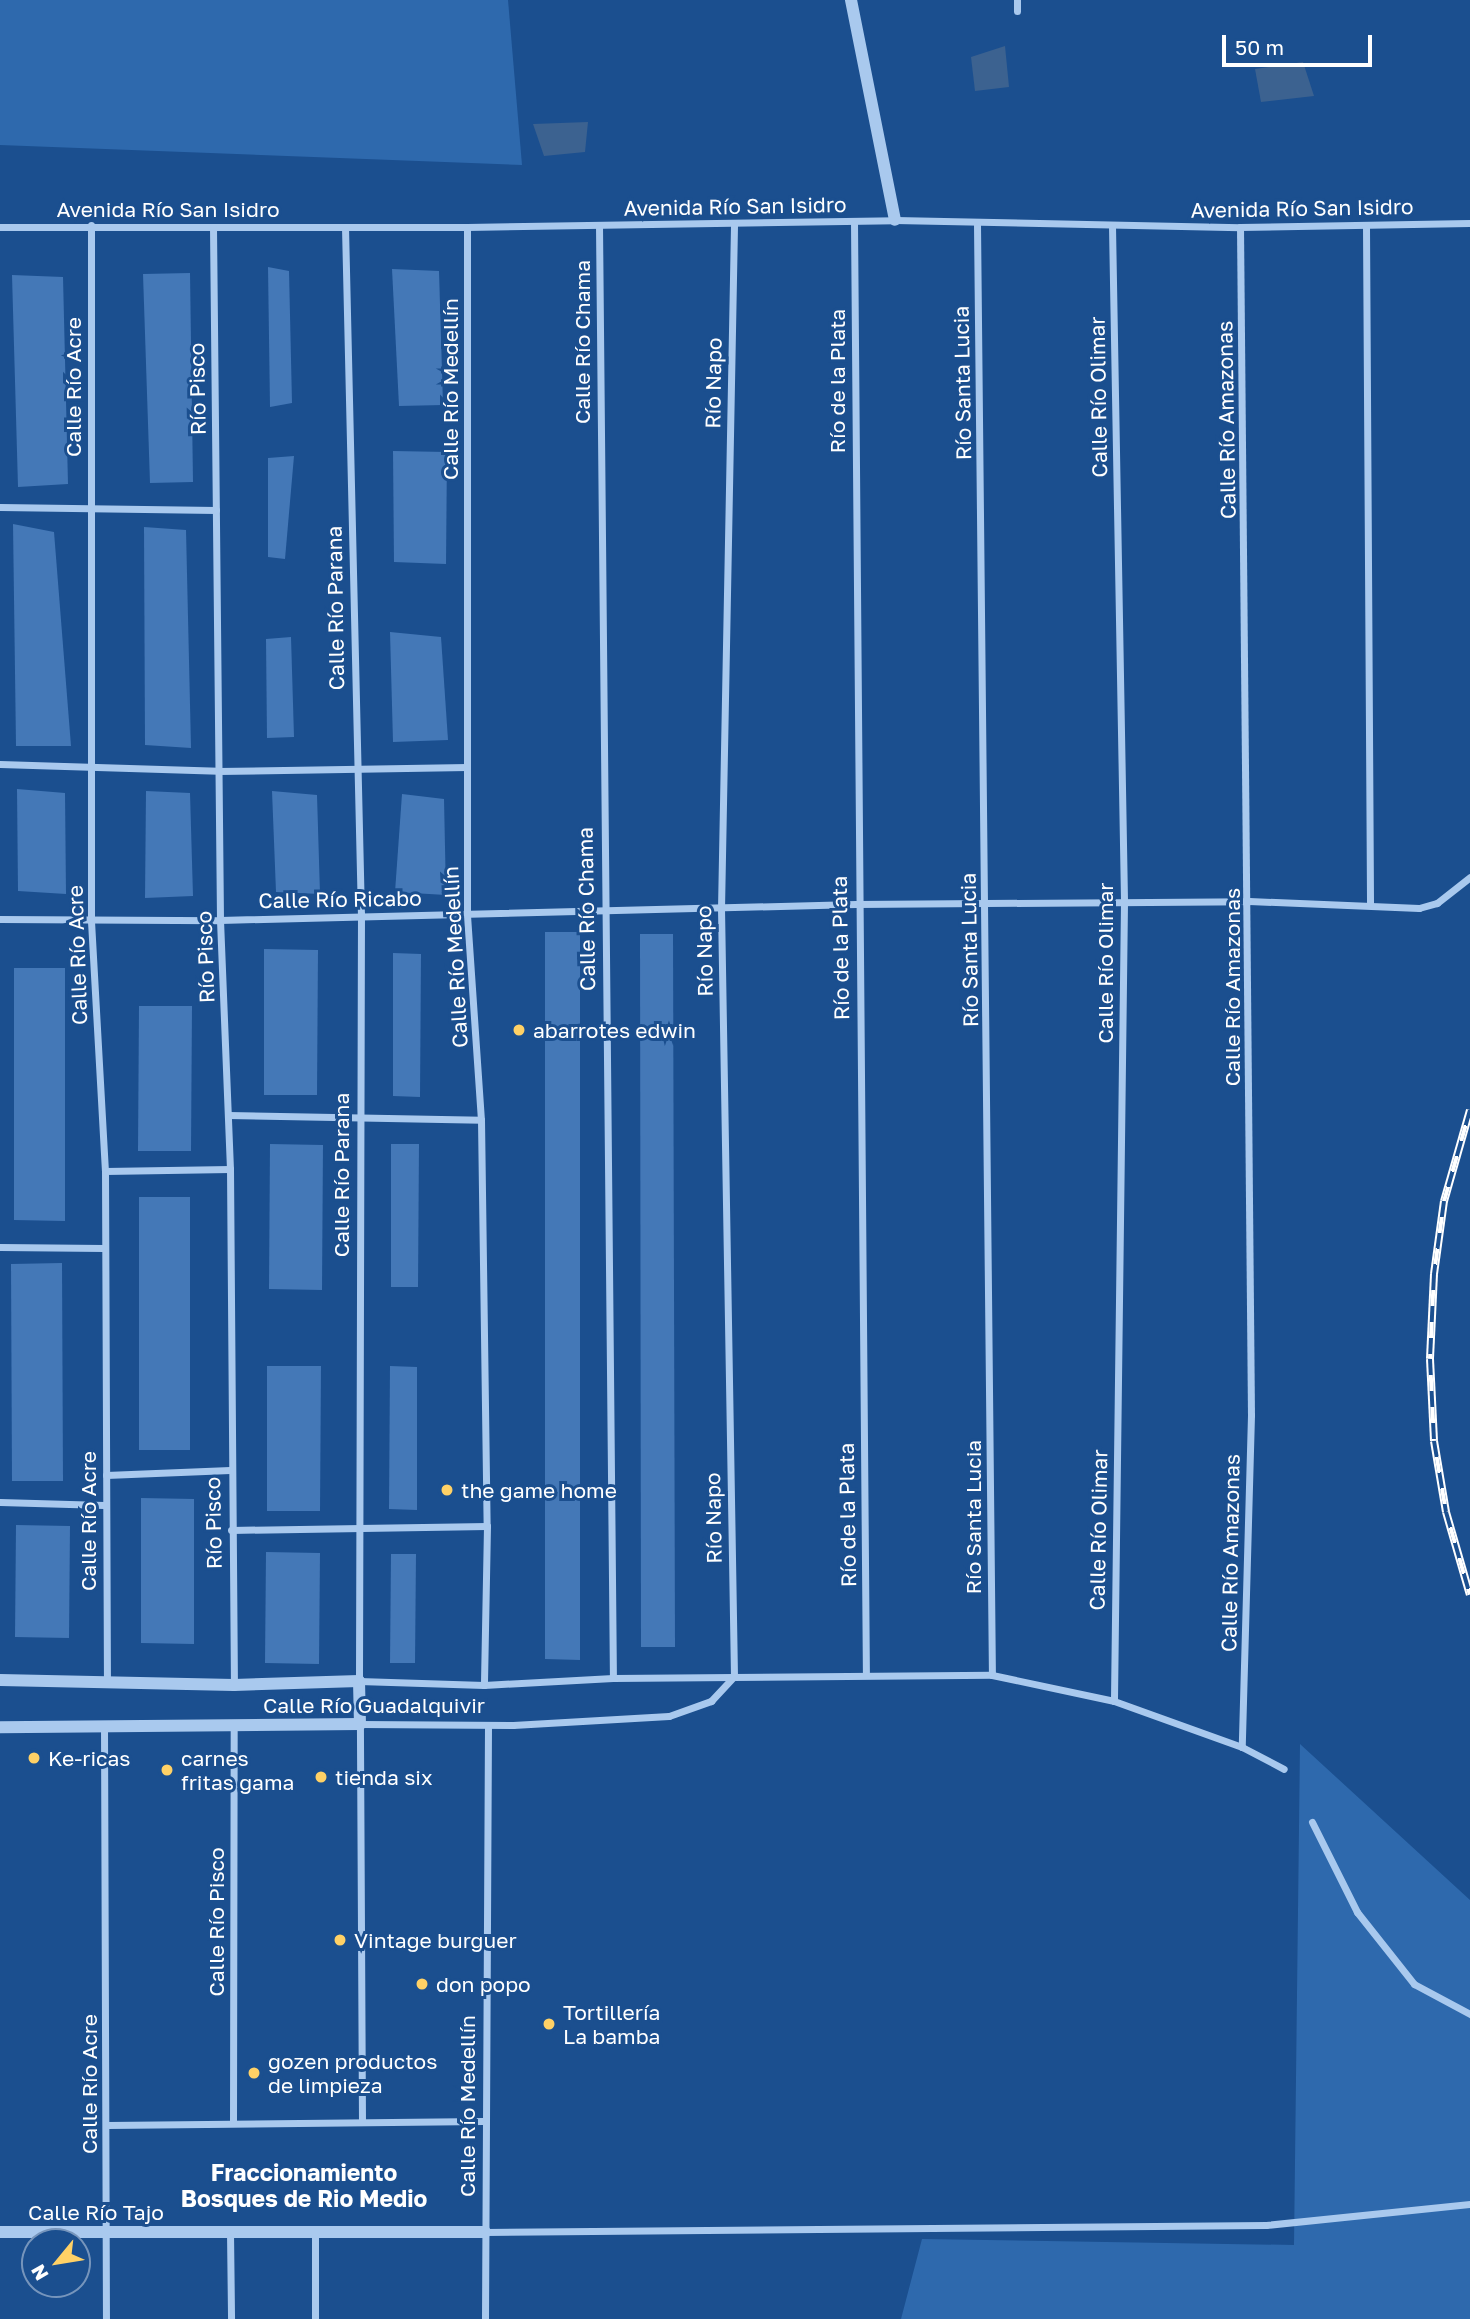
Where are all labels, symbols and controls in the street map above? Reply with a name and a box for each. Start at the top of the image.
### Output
scale bar [1225,21,1376,65]
text: 50 m [1235,34,1284,60]
street label: Avenida Río San Isidro [623,191,847,221]
street label: Avenida Río San Isidro [1190,193,1414,223]
street label: Avenida Río San Isidro [57,196,279,222]
street label: Calle Río Chama [569,260,595,424]
street label: Calle Río Medellín [437,298,463,480]
street label: Río Santa Lucia [948,306,976,460]
street label: Río de la Plata [824,309,850,453]
street label: Calle Río Olimar [1084,316,1112,478]
street label: Calle Río Acre [60,317,86,457]
street label: Calle Río Amazonas [1212,321,1240,519]
street label: Río Napo [700,337,726,429]
street label: Río Pisco [184,343,210,435]
street label: Calle Río Parana [321,525,349,691]
street label: Calle Río Chama [572,827,600,991]
street label: Calle Río Medellín [438,866,472,1048]
street label: Río Santa Lucia [955,873,983,1027]
street label: Río de la Plata [826,876,854,1020]
street label: Calle Río Olimar [1092,882,1118,1044]
street label: Calle Río Acre [62,885,92,1025]
street label: Calle Río Ricabo [258,885,422,913]
street label: Calle Río Amazonas [1219,888,1245,1086]
street label: Río Napo [691,905,717,997]
street label: Río Pisco [191,910,219,1004]
place label: abarrotes edwin [533,1017,696,1043]
marker: abarrotes edwin [511,1022,527,1038]
street label: Calle Río Parana [328,1093,354,1257]
street label: Río Santa Lucia [960,1440,986,1594]
street label: Río de la Plata [833,1443,861,1587]
street label: Calle Río Olimar [1084,1449,1112,1611]
street label: Calle Río Acre [75,1451,101,1591]
street label: Calle Río Amazonas [1216,1454,1244,1652]
street label: Río Napo [700,1472,726,1564]
street label: Río Pisco [200,1477,226,1569]
place label: the game home [461,1477,617,1503]
marker: the game home [439,1482,455,1498]
street label: Calle Río Guadalquivir [263,1692,485,1718]
place label: Ke-ricas [48,1745,130,1771]
place label: carnes fritas gama [181,1745,294,1795]
marker: Ke-ricas [26,1750,42,1766]
marker: carnes fritas gama [159,1762,175,1778]
place label: tienda six [335,1764,432,1790]
marker: tienda six [313,1769,329,1785]
street label: Calle Río Pisco [203,1847,229,1997]
place label: Vintage burguer [354,1927,517,1953]
marker: Vintage burguer [332,1932,348,1948]
place label: don popo [436,1971,531,1997]
marker: don popo [414,1976,430,1992]
place label: Tortillería La bamba [563,1999,660,2049]
street label: Calle Río Acre [76,2014,102,2154]
street label: Calle Río Medellín [454,2015,480,2197]
marker: Tortillería La bamba [541,2016,557,2032]
place label: gozen productos de limpieza [268,2048,437,2098]
marker: gozen productos de limpieza [246,2065,262,2081]
district label: Fraccionamiento Bosques de Rio Medio [181,2158,427,2212]
street label: Calle Río Tajo [28,2199,164,2225]
north arrow [21,2228,91,2298]
text: N [26,2261,53,2285]

